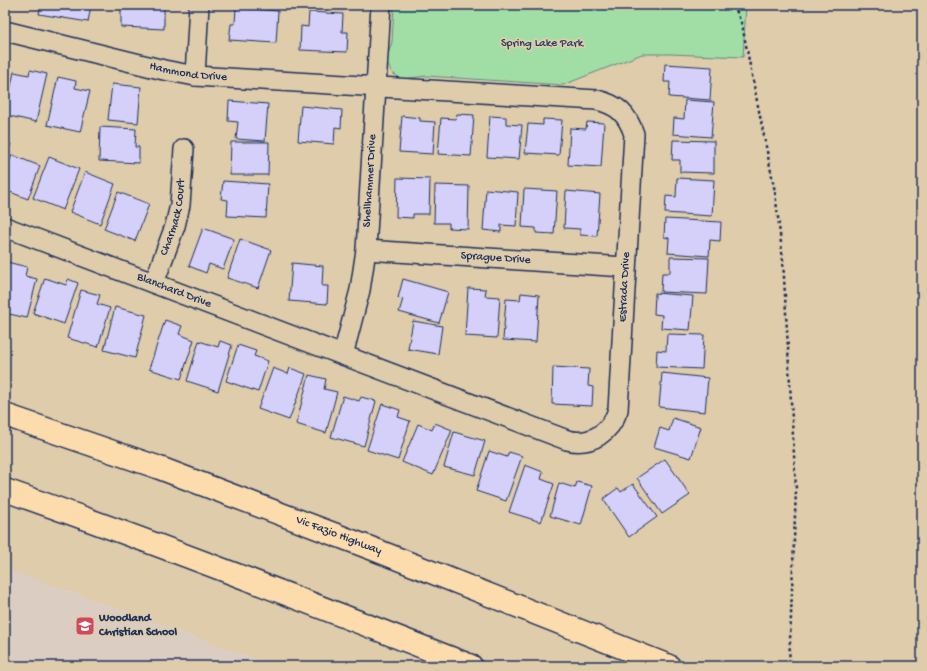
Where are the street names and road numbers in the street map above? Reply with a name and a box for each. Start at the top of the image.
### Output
street label: Hammond Drive [148,60,228,85]
street label: Shellhammer Drive [360,133,380,228]
street label: Charmack Court [158,177,189,258]
street label: Sprague Drive [460,249,532,268]
street label: Estrada Drive [616,251,634,323]
street label: Blanchard Drive [134,270,214,312]
street label: Vic Fazio Highway [293,513,384,559]

